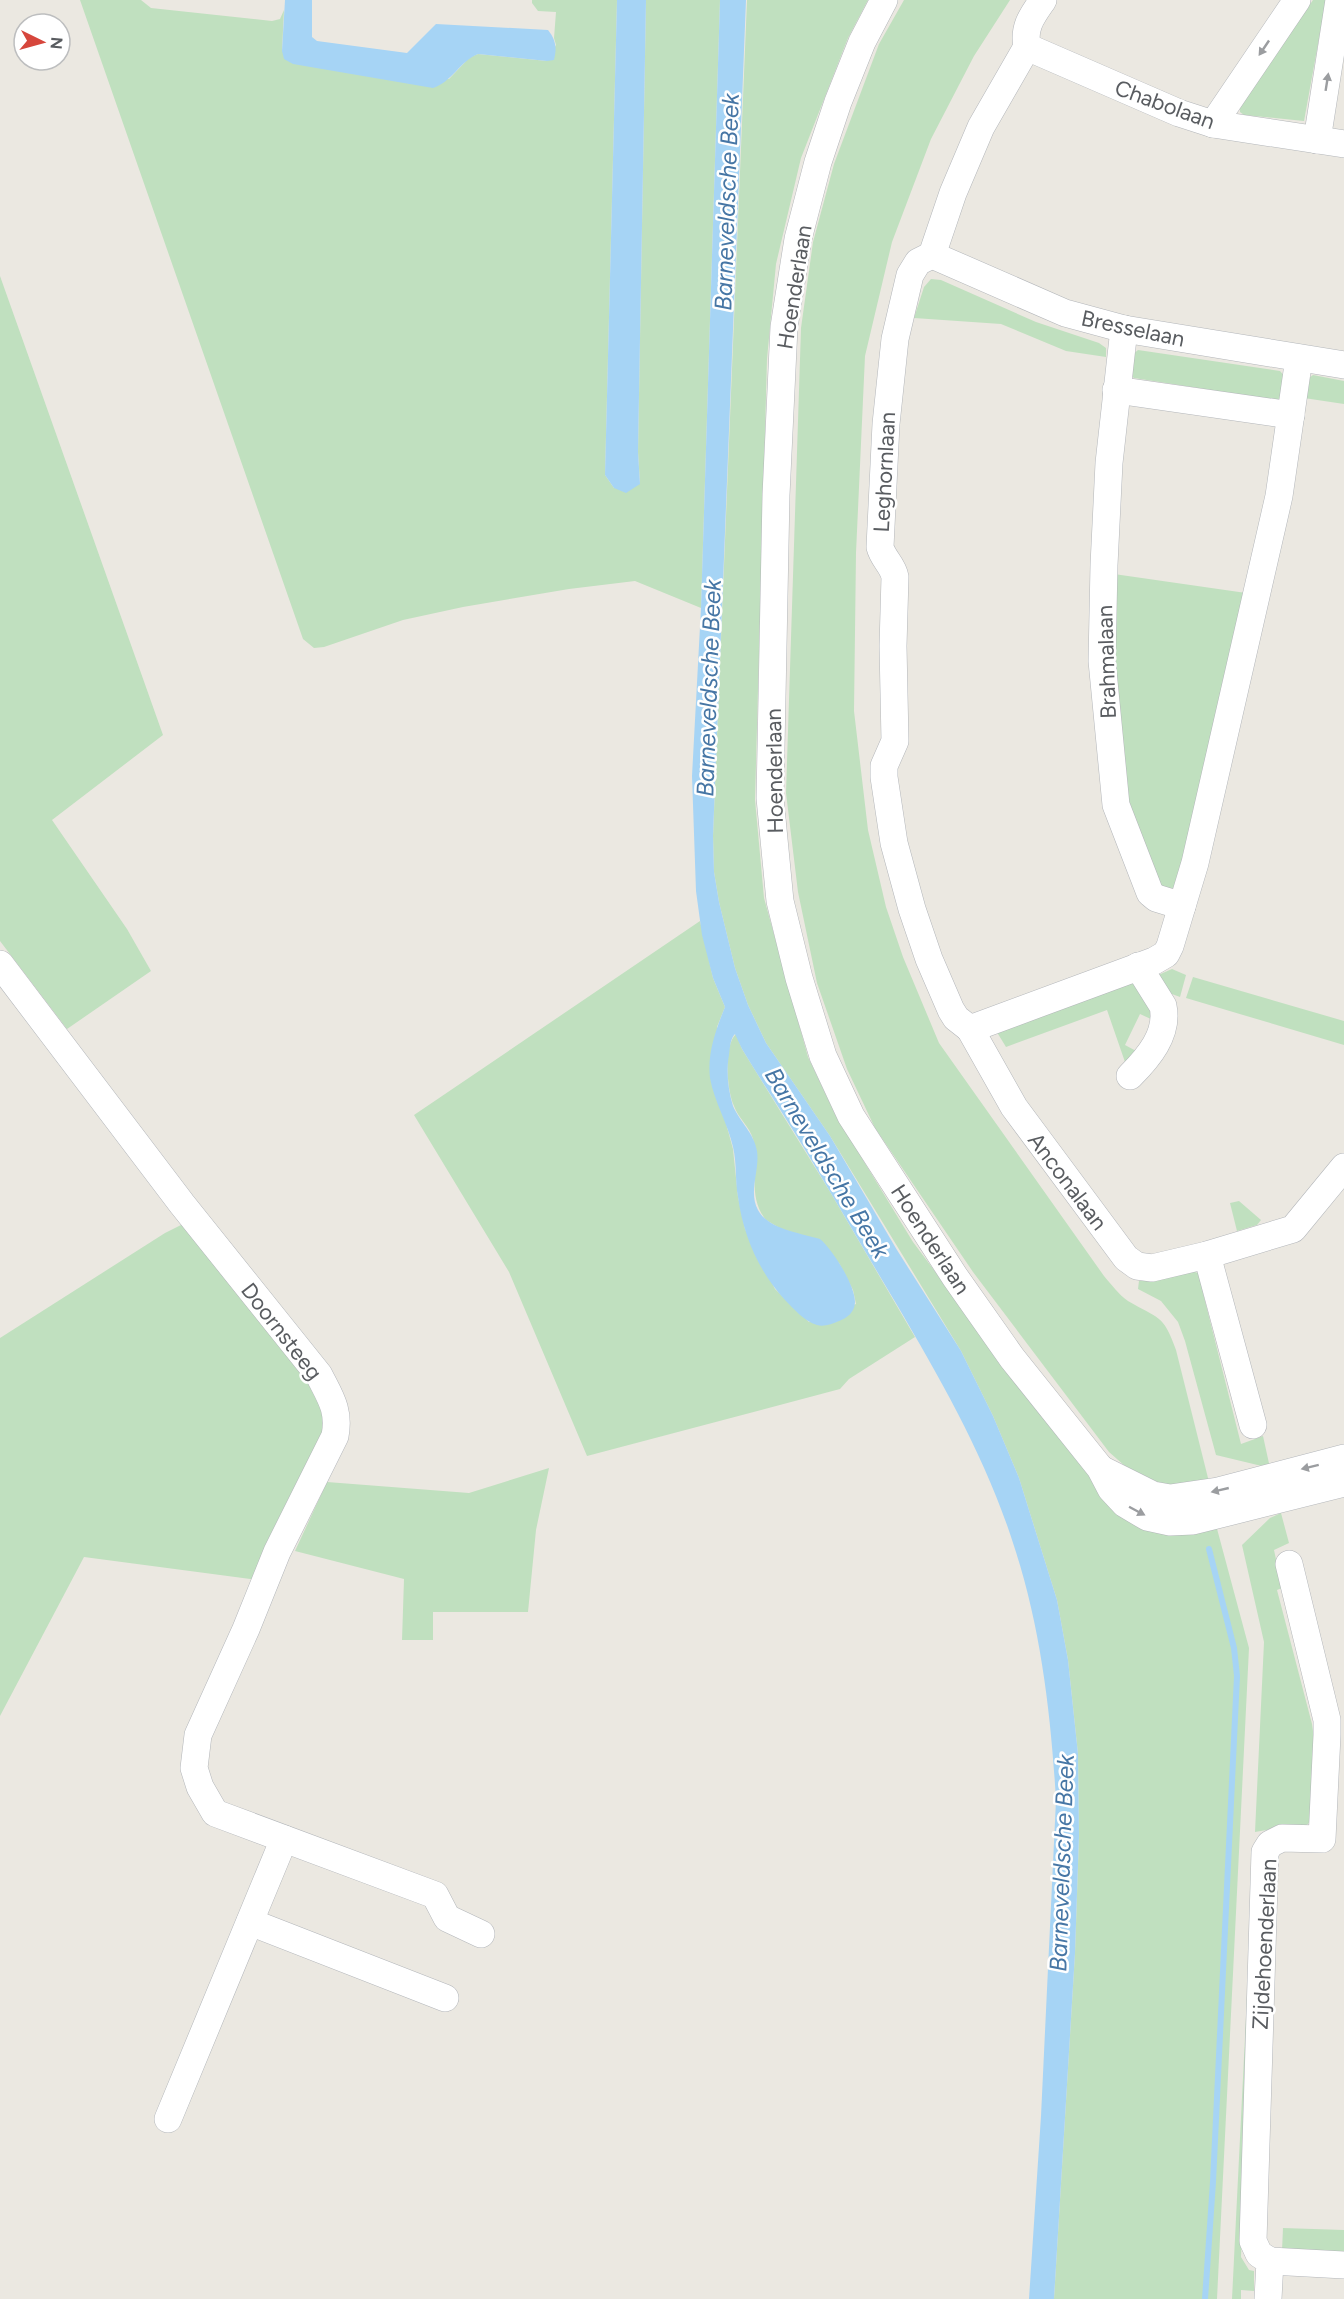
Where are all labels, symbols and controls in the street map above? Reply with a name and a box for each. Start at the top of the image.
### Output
north arrow [12,12,72,72]
text: N [46,36,66,50]
one-way arrow [1258,40,1270,56]
one-way arrow [1323,72,1332,91]
street label: Chabolaan [1111,74,1219,135]
water label: Barneveldsche Beek [708,91,745,311]
street label: Hoenderlaan [771,223,818,351]
street label: Bresselaan [1079,304,1187,353]
street label: Leghornlaan [868,411,901,533]
water label: Barneveldsche Beek [690,577,727,797]
street label: Brahmalaan [1091,605,1122,719]
street label: Hoenderlaan [760,708,789,834]
water label: Barneveldsche Beek [759,1062,897,1265]
street label: Anconalaan [1022,1127,1113,1235]
street label: Hoenderlaan [885,1179,976,1299]
street label: Doornsteeg [235,1277,328,1385]
one-way arrow [1301,1463,1319,1472]
one-way arrow [1211,1485,1229,1495]
one-way arrow [1129,1506,1146,1516]
water label: Barneveldsche Beek [1043,1752,1080,1972]
street label: Zijdehoenderlaan [1247,1858,1282,2030]

